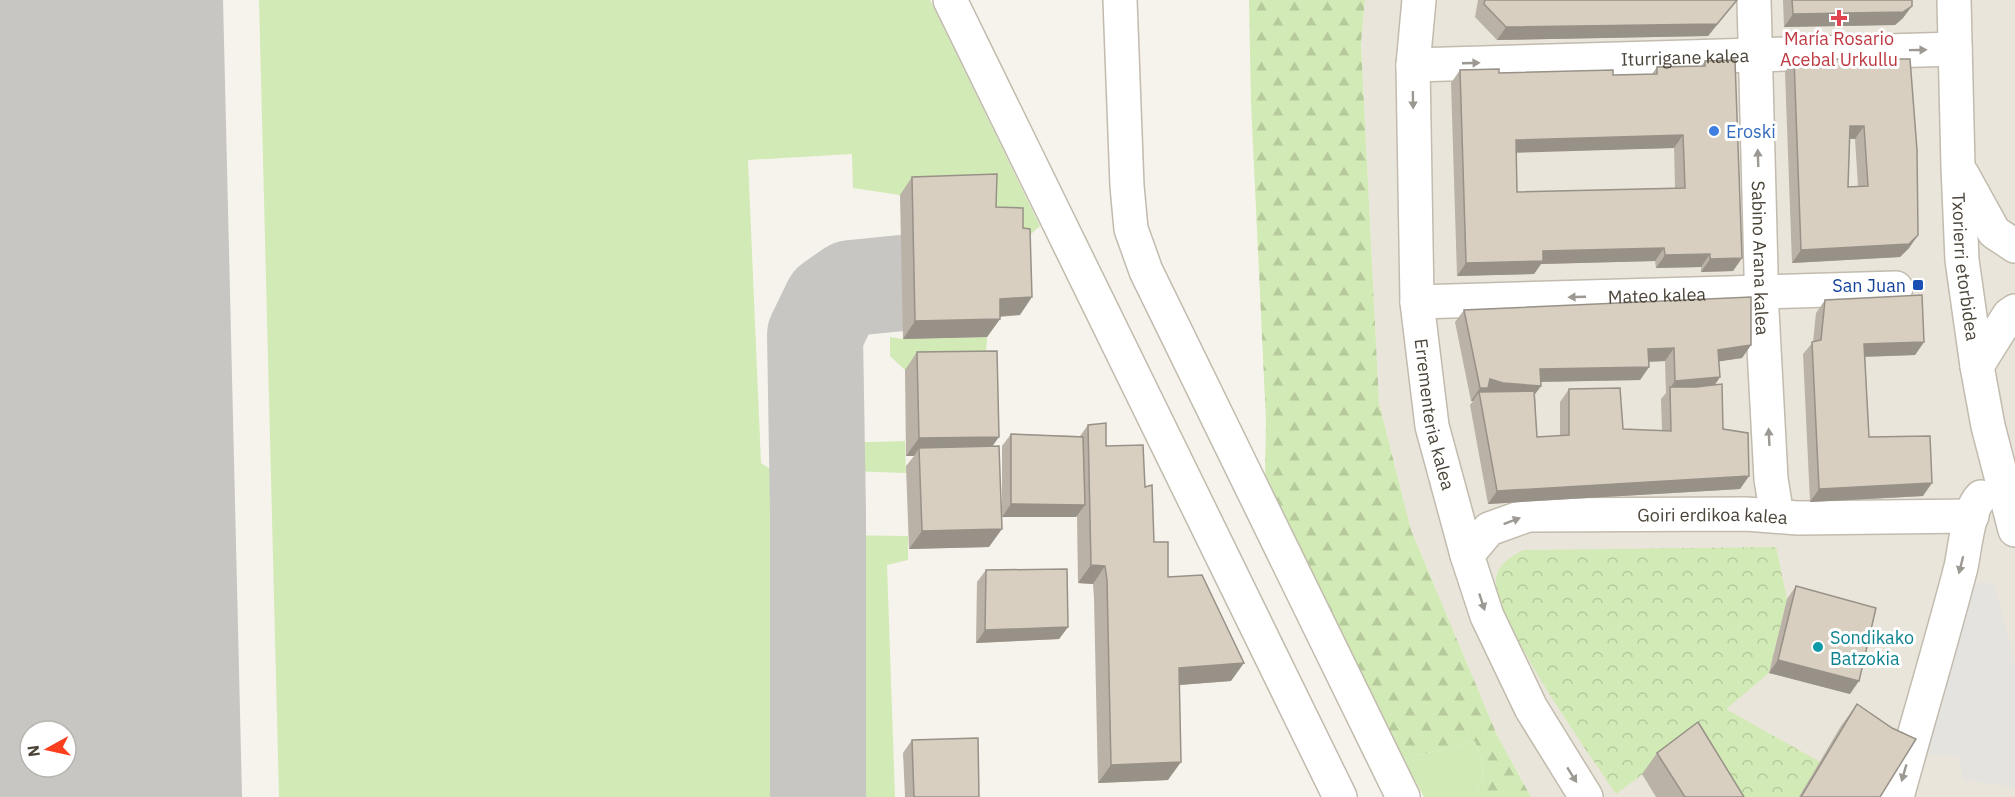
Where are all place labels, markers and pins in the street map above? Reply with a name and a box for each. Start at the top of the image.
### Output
marker: María Rosario Acebal Urkullu [1832,11,1846,25]
place label: María Rosario Acebal Urkullu [1780,27,1898,71]
place label: Eroski [1726,120,1776,143]
marker: Eroski [1707,124,1721,138]
place label: San Juan [1832,274,1906,297]
marker: San Juan [1911,278,1925,292]
place label: Sondikako Batzokia [1830,626,1914,670]
marker: Sondikako Batzokia [1811,640,1825,654]

